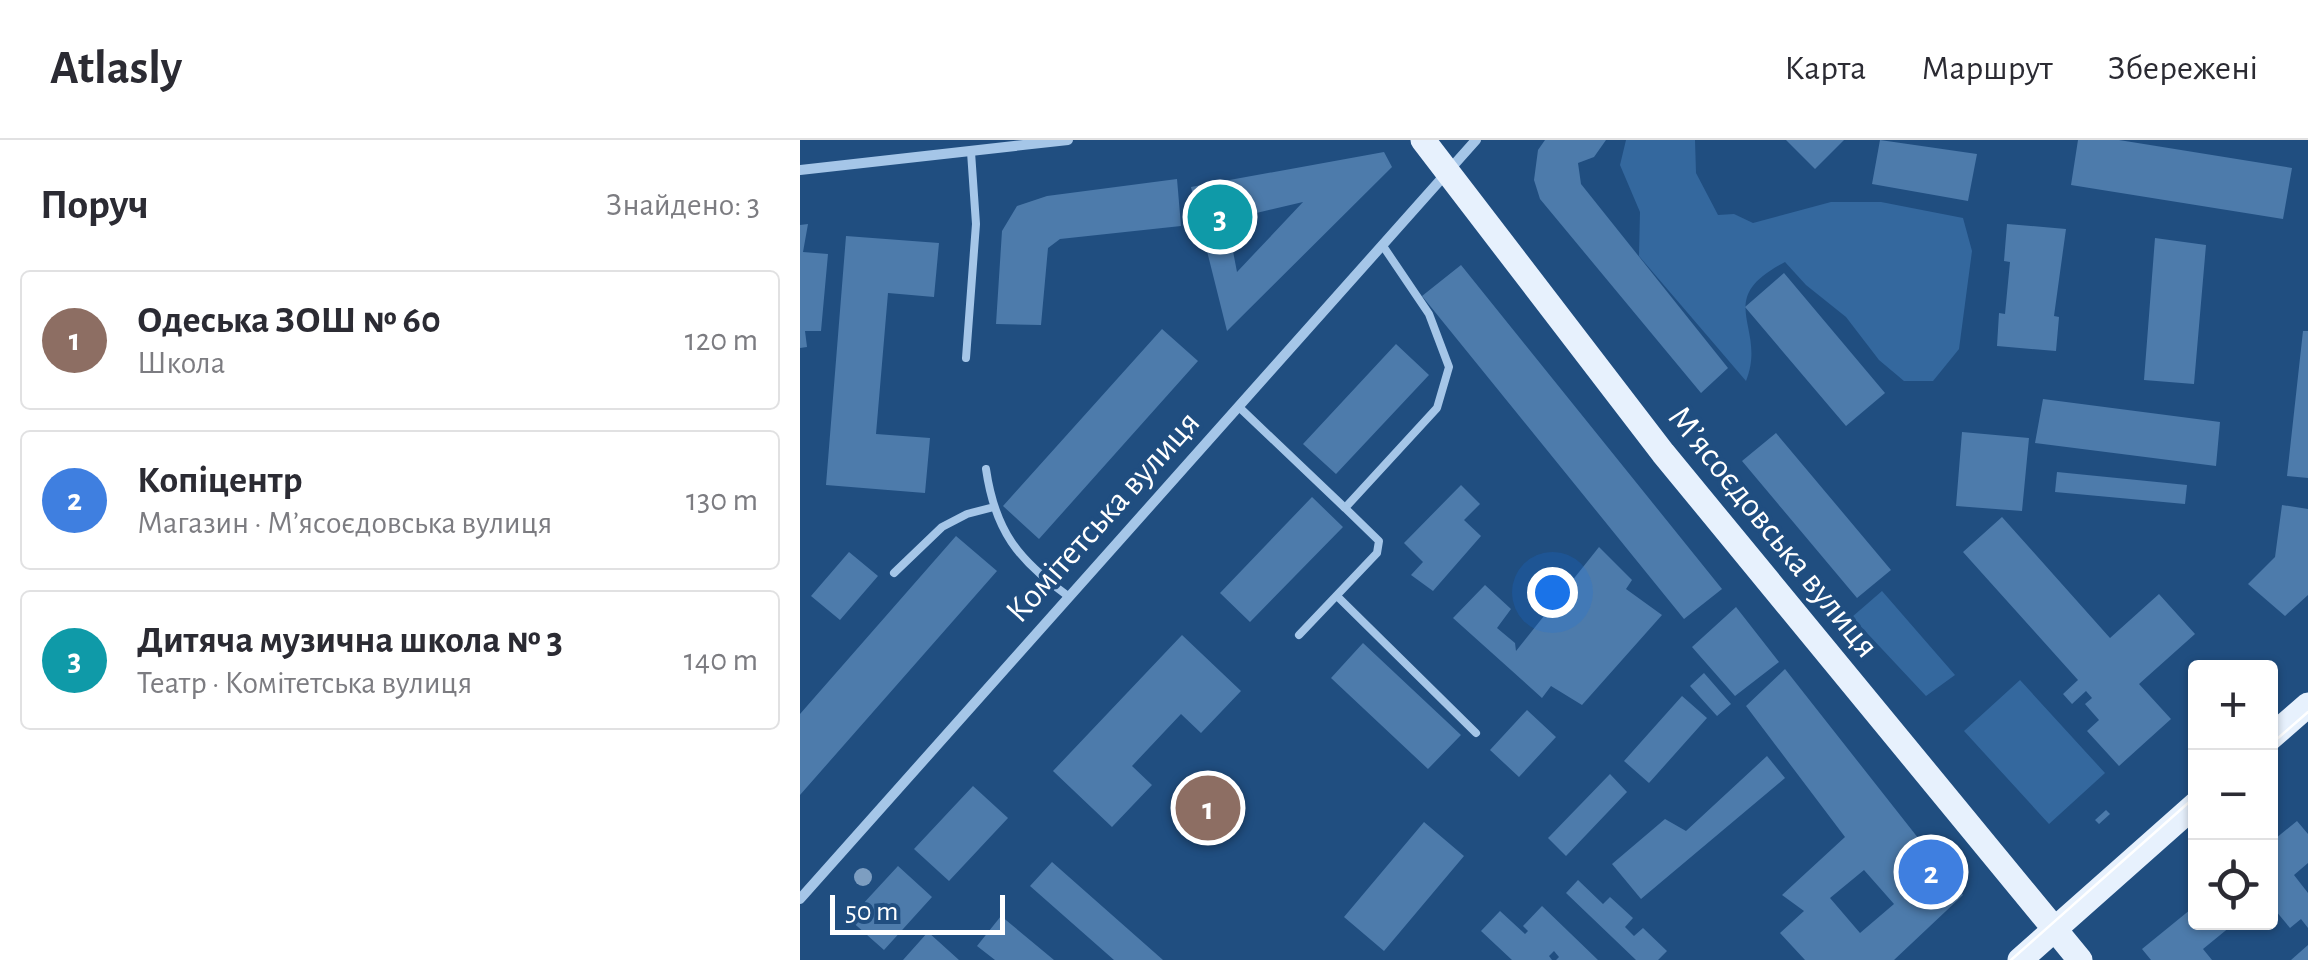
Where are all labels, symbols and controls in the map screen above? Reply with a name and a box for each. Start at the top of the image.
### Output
text: Atlasly [50,45,182,93]
text: Карта [1784,51,1866,86]
text: Маршрут [1921,51,2053,86]
text: Збережені [2108,51,2258,86]
pin: 3 [1188,180,1252,254]
text: Поруч [40,184,149,226]
text: Знайдено: 3 [606,189,760,221]
text: Одеська ЗОШ № 60 [137,302,441,340]
text: 1 [69,324,80,356]
text: 120 m [685,324,758,356]
text: Школа [137,347,225,379]
street label: Мʼясоєдовська вулиця [1661,400,1885,664]
street label: Комітетська вулиця [999,405,1207,629]
text: Копіцентр [137,462,302,500]
text: 2 [67,484,82,516]
text: 130 m [686,484,758,516]
text: Магазин · Мʼясоєдовська вулиця [137,507,552,539]
your location [1527,567,1578,618]
text: Дитяча музична школа № 3 [137,622,563,660]
text: 3 [68,644,81,676]
text: 140 m [684,644,758,676]
map controls [2188,660,2278,930]
button: + [2188,660,2278,750]
text: Театр · Комітетська вулиця [137,667,472,699]
button: − [2188,750,2278,840]
pin: 1 [1176,770,1240,846]
pin: 2 [1898,834,1964,910]
button: locate [2188,840,2278,930]
scale bar [830,890,1005,934]
text: 50 m [845,898,899,926]

